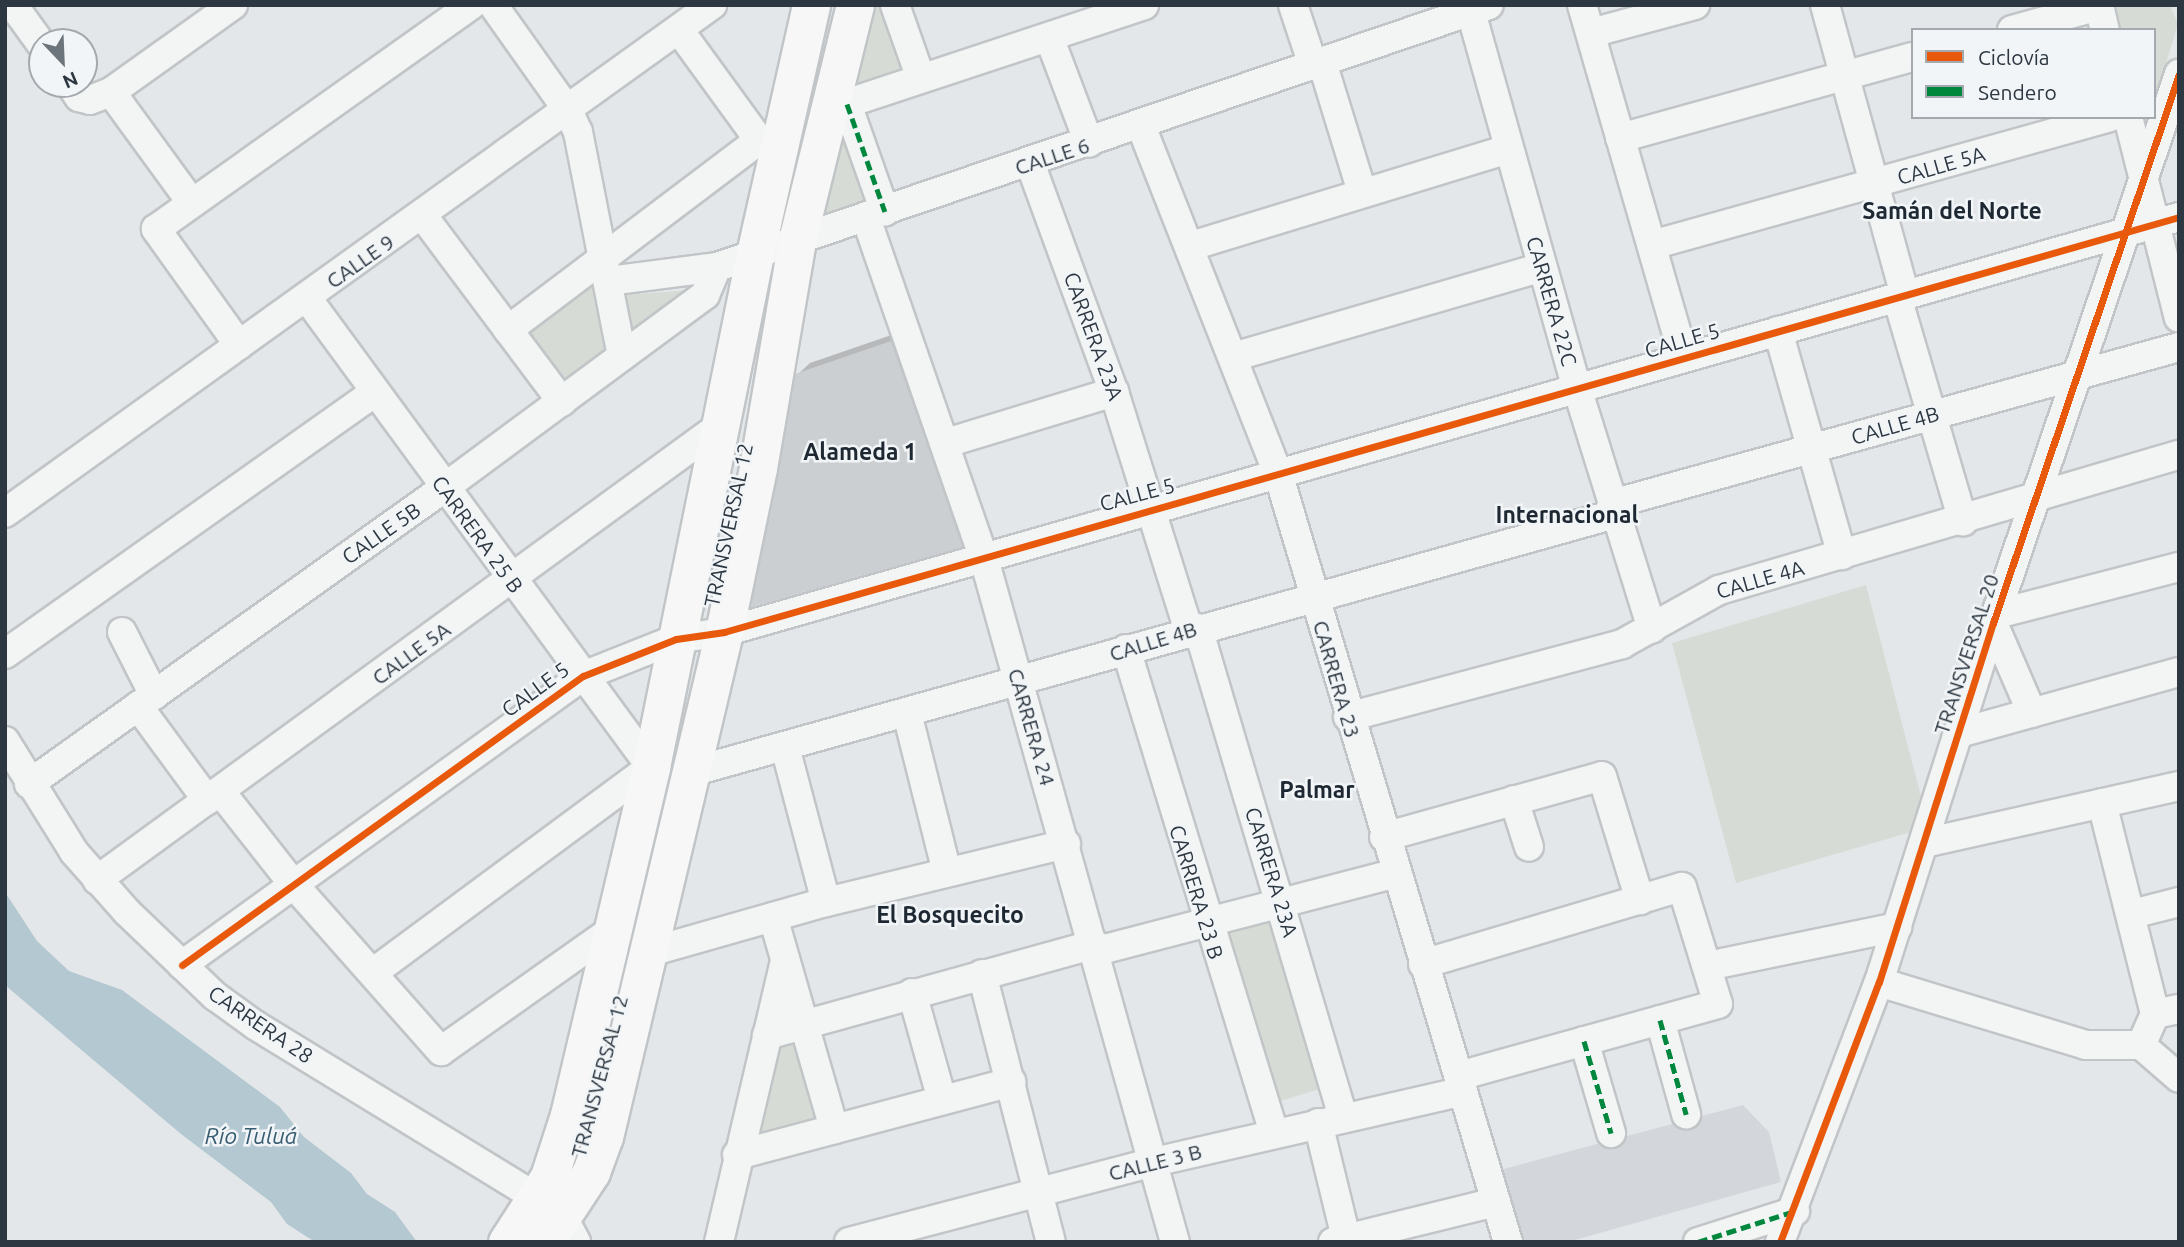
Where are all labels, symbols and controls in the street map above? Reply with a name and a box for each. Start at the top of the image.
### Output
north arrow [28,28,98,98]
legend [1911,28,2156,119]
text: Ciclovía [1978,45,2050,69]
text: N [60,68,81,93]
text: Sendero [1978,80,2057,104]
street label: CALLE 6 [1012,132,1092,180]
street label: CALLE 5A [1894,140,1988,190]
district label: Samán del Norte [1862,197,2042,225]
street label: CALLE 9 [321,229,399,293]
street label: CARRERA 22C [1521,233,1583,369]
street label: CARRERA 23A [1059,269,1129,403]
street label: CALLE 5 [1642,317,1722,363]
street label: CALLE 4B [1848,400,1942,450]
district label: Alameda 1 [803,438,917,466]
street label: TRANSVERSAL 12 [698,441,758,609]
street label: CARRERA 25 B [427,470,529,598]
street label: CALLE 5 [1097,472,1177,516]
street label: CALLE 5B [337,497,425,569]
district label: Internacional [1495,501,1639,529]
street label: CALLE 4A [1713,554,1807,604]
street label: TRANSVERSAL 20 [1928,571,2004,737]
street label: CALLE 5A [367,616,455,690]
street label: CALLE 4B [1106,616,1200,666]
street label: CARRERA 23 [1308,617,1366,741]
street label: CALLE 5 [497,656,573,722]
street label: CARRERA 24 [1003,665,1061,789]
district label: Palmar [1279,776,1355,804]
street label: CARRERA 23A [1240,804,1304,940]
street label: CARRERA 23 B [1165,822,1229,962]
district label: El Bosquecito [876,901,1024,929]
street label: CARRERA 28 [204,980,318,1068]
street label: TRANSVERSAL 12 [565,992,633,1160]
water label: Río Tuluá [205,1122,297,1150]
street label: CALLE 3 B [1106,1138,1204,1186]

